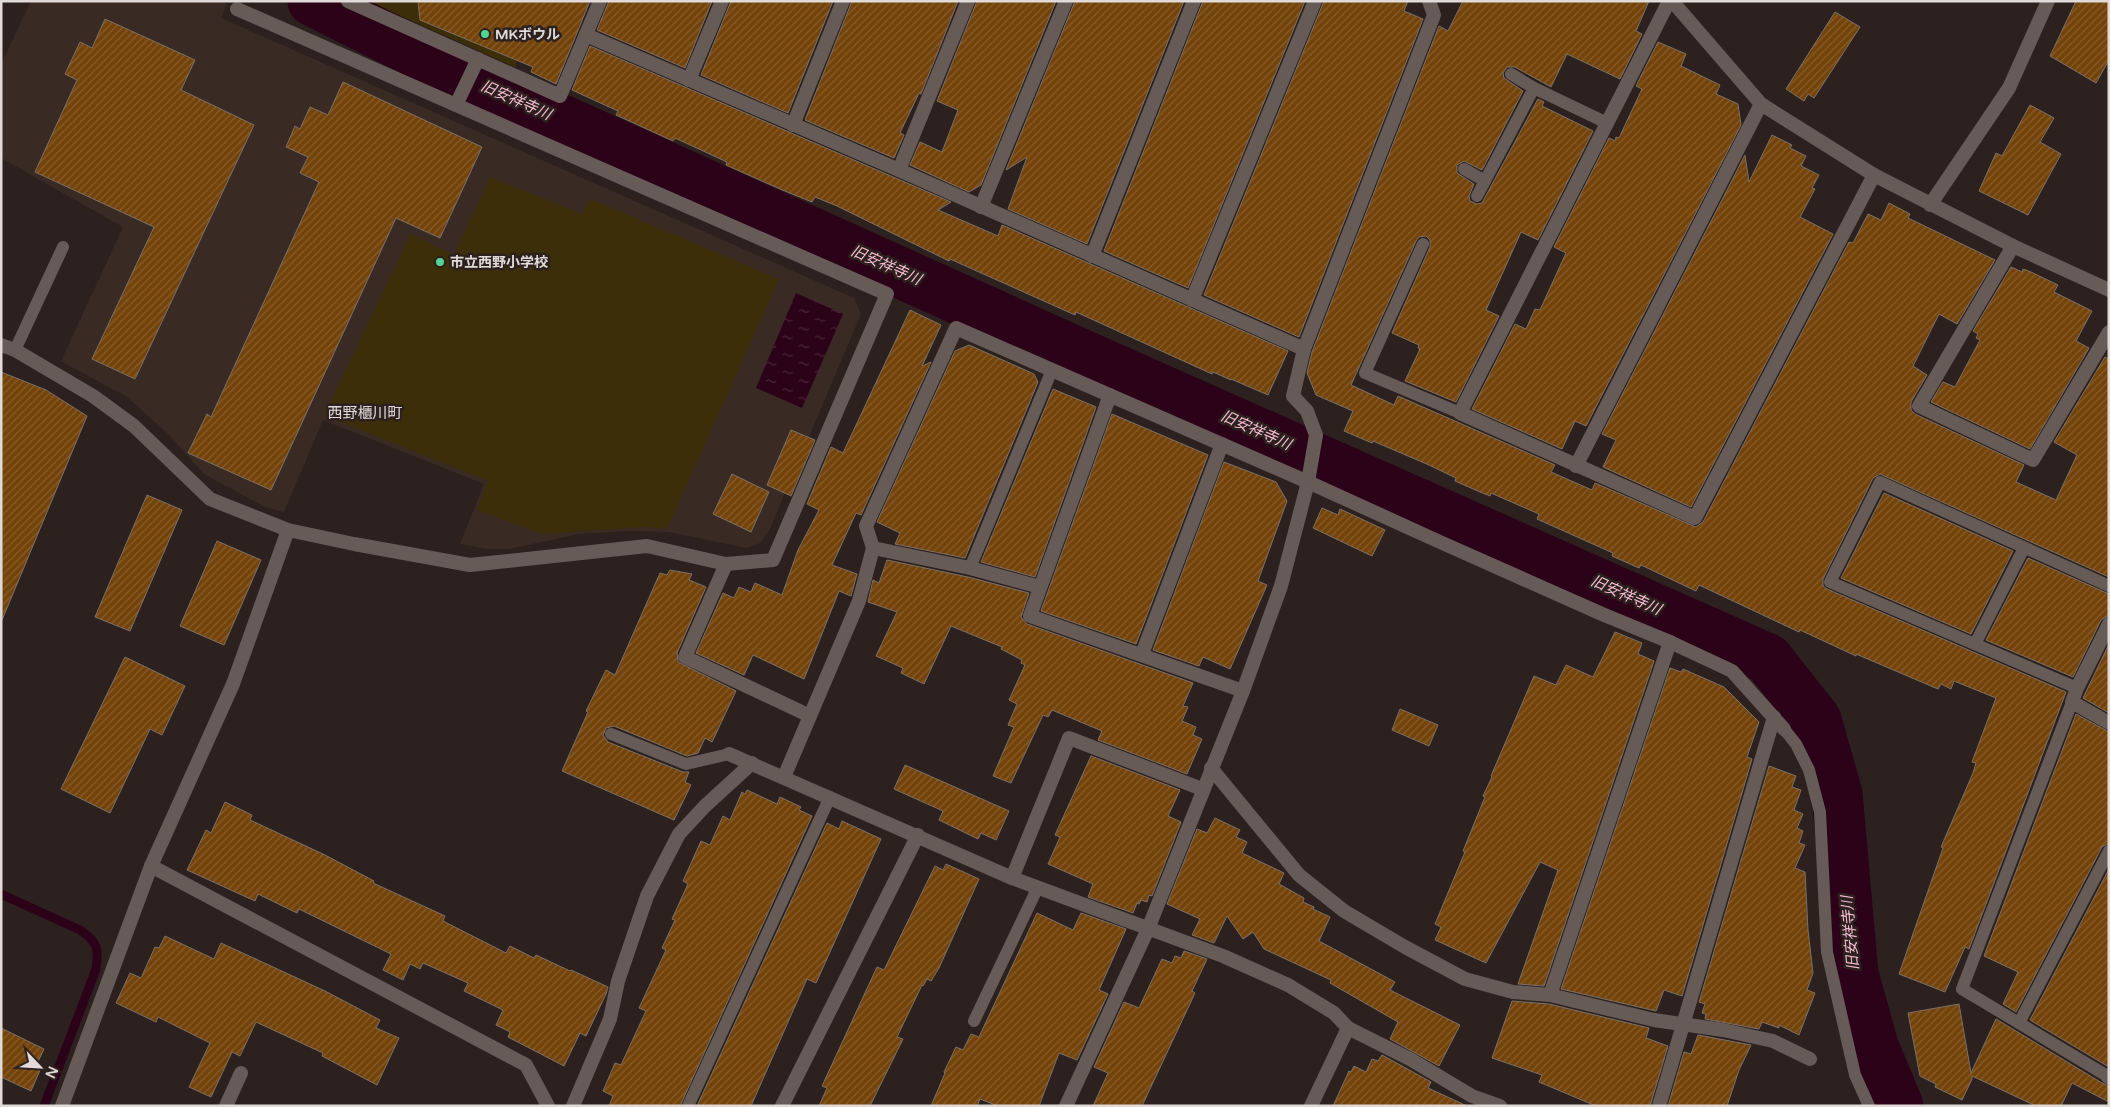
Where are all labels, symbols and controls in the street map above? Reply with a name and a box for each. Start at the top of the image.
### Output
place label: MKボウル [495,26,560,43]
marker: MKボウル [479,28,491,40]
water label: 旧安祥寺川 [478,77,556,124]
water label: 旧安祥寺川 [848,242,926,289]
place label: 市立西野小学校 [450,254,548,271]
marker: 市立西野小学校 [434,256,446,268]
district label: 西野櫃川町 [327,404,403,422]
water label: 旧安祥寺川 [1218,407,1296,454]
water label: 旧安祥寺川 [1588,572,1666,619]
water label: 旧安祥寺川 [1838,893,1862,971]
north arrow [15,1042,65,1092]
text: N [41,1064,61,1081]

